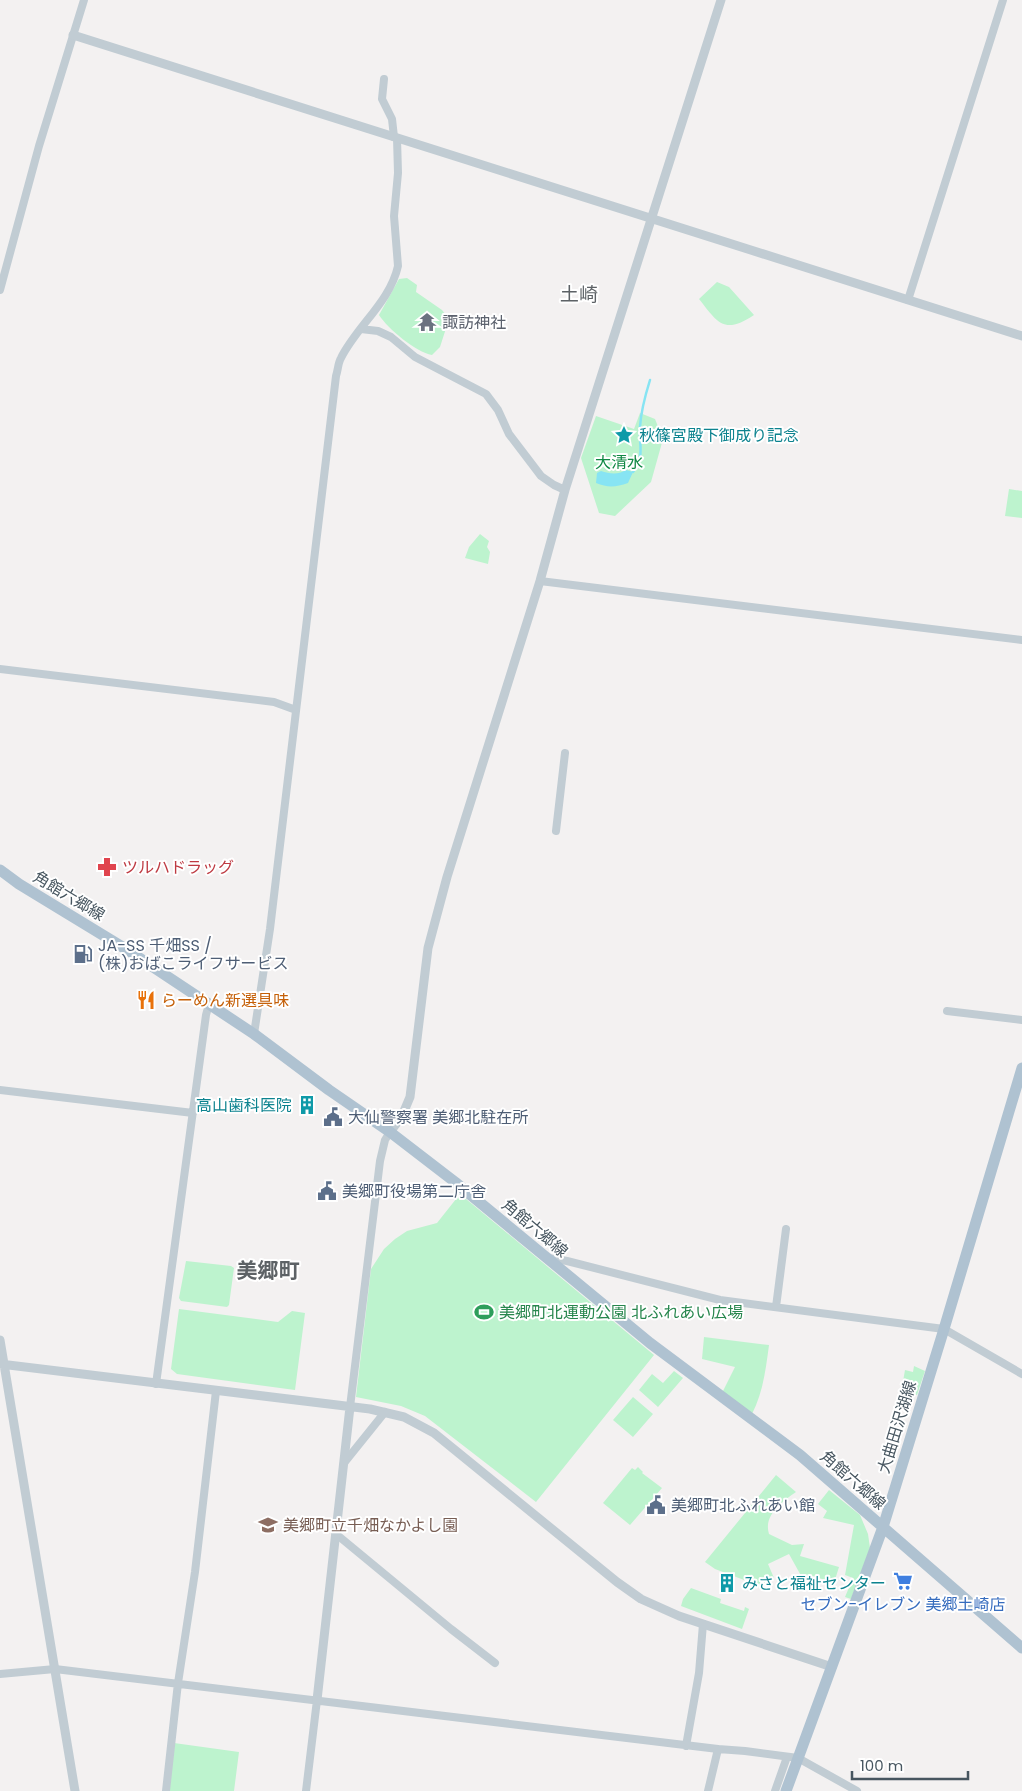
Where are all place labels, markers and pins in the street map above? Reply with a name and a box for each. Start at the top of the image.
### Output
temple icon: 諏訪神社 [416,311,438,333]
place label: 諏訪神社 [442,311,506,334]
place icon: 秋篠宮殿下御成り記念 [613,424,635,446]
place label: 秋篠宮殿下御成り記念 [639,424,799,447]
pharmacy icon: ツルハドラッグ [96,856,118,878]
place label: ツルハドラッグ [122,856,234,879]
place label: JA-SS 千畑SS / (株)おばこライフサービス [98,934,289,975]
fuel station icon: JA-SS 千畑SS / (株)おばこライフサービス [72,943,94,965]
restaurant icon: らーめん新選具味 [135,989,157,1011]
place label: らーめん新選具味 [161,989,289,1012]
place label: 高山歯科医院 [196,1094,292,1117]
building icon: 高山歯科医院 [296,1094,318,1116]
public building icon: 大仙警察署 美郷北駐在所 [322,1106,344,1128]
place label: 大仙警察署 美郷北駐在所 [348,1106,528,1129]
public building icon: 美郷町役場第二庁舎 [316,1180,338,1202]
place label: 美郷町役場第二庁舎 [342,1180,486,1203]
sports icon: 美郷町北運動公園 北ふれあい広場 [473,1301,495,1323]
place label: 美郷町北運動公園 北ふれあい広場 [499,1301,743,1324]
public building icon: 美郷町北ふれあい館 [645,1494,667,1516]
place label: 美郷町北ふれあい館 [671,1494,815,1517]
school or university icon: 美郷町立千畑なかよし園 [257,1514,279,1536]
place label: 美郷町立千畑なかよし園 [283,1514,458,1537]
supermarket icon: セブン-イレブン 美郷土崎店 [892,1570,914,1592]
building icon: みさと福祉センター [716,1572,738,1594]
place label: みさと福祉センター [742,1572,886,1595]
place label: セブン-イレブン 美郷土崎店 [800,1593,1006,1616]

